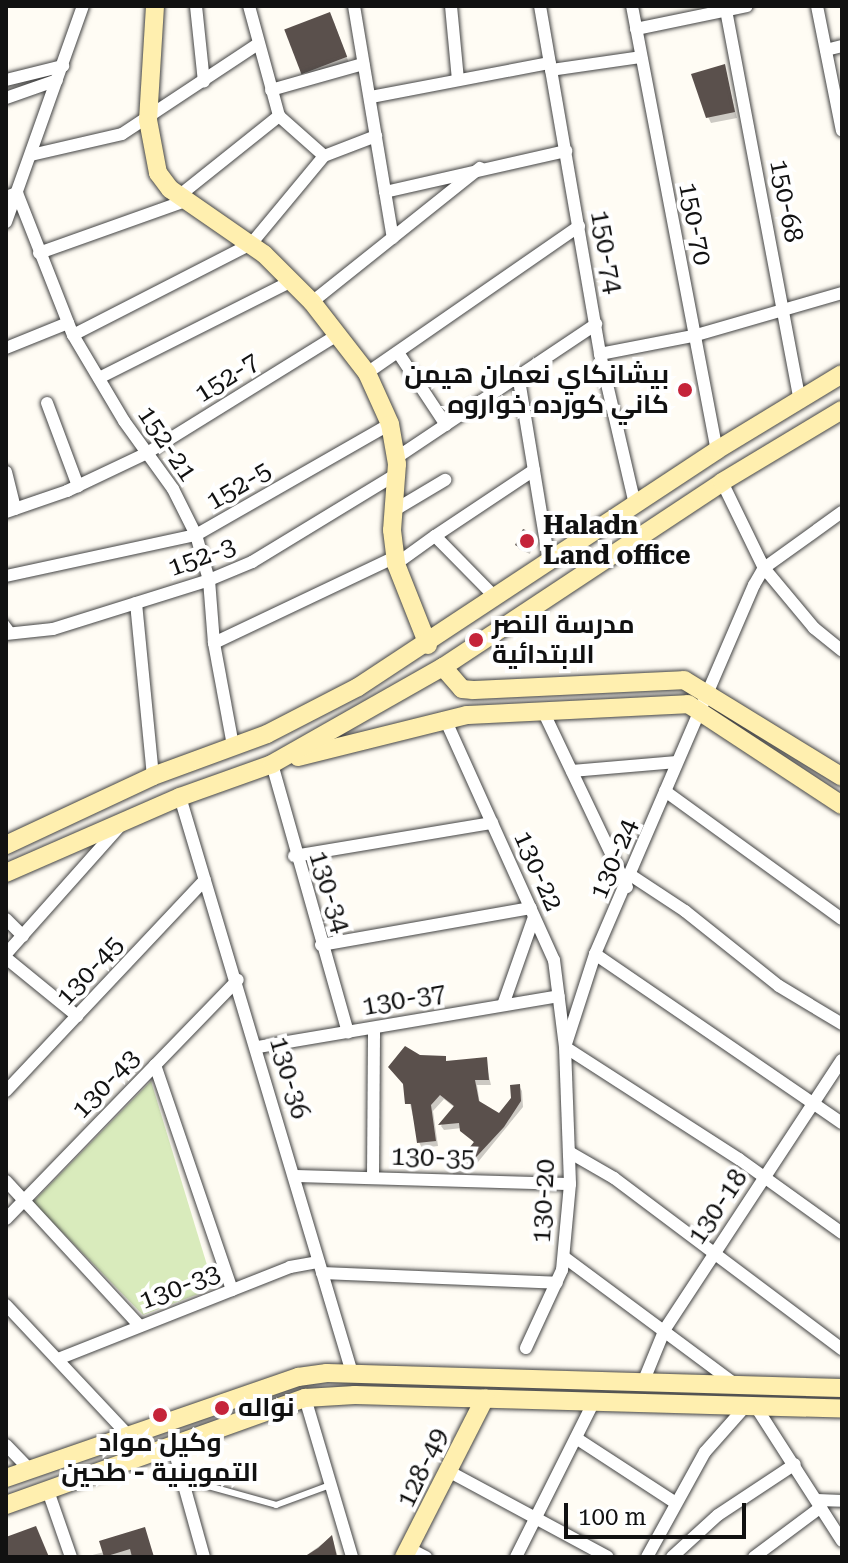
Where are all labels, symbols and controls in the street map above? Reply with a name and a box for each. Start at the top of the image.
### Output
street label: 150-68 [763,157,809,245]
street label: 150-70 [672,180,718,268]
street label: 150-74 [583,208,629,296]
street label: 152-7 [189,346,265,410]
place label: بيشانكاي نعمان هيمن كاني كورده خواروه [404,359,669,420]
marker: بيشانكاي نعمان هيمن كاني كورده خواروه [676,381,694,399]
street label: 152-21 [131,400,203,488]
street label: 152-5 [201,455,277,517]
place label: Haladn Land office [543,510,690,572]
street label: 152-3 [164,530,240,584]
marker: Haladn Land office [518,532,536,550]
place label: مدرسة النصر الابتدائية [492,609,635,670]
marker: مدرسة النصر الابتدائية [467,631,485,649]
street label: 130-24 [583,814,645,904]
street label: 130-22 [507,826,569,916]
street label: 130-34 [302,847,356,937]
street label: 130-45 [50,930,130,1012]
street label: 130-37 [360,977,448,1023]
street label: 130-36 [262,1033,316,1123]
street label: 130-43 [66,1043,146,1125]
street label: 130-35 [390,1141,476,1175]
street label: 130-20 [526,1158,562,1244]
street label: 130-18 [682,1163,754,1251]
street label: 130-33 [135,1257,225,1317]
place label: نواله [238,1392,295,1424]
marker: نواله [213,1399,231,1417]
marker: وكيل مواد التموينية - طحين [151,1406,169,1424]
street label: 128-49 [391,1423,455,1513]
place label: وكيل مواد التموينية - طحين [61,1427,259,1488]
scale bar [568,1487,750,1537]
text: 100 m [578,1503,646,1531]

